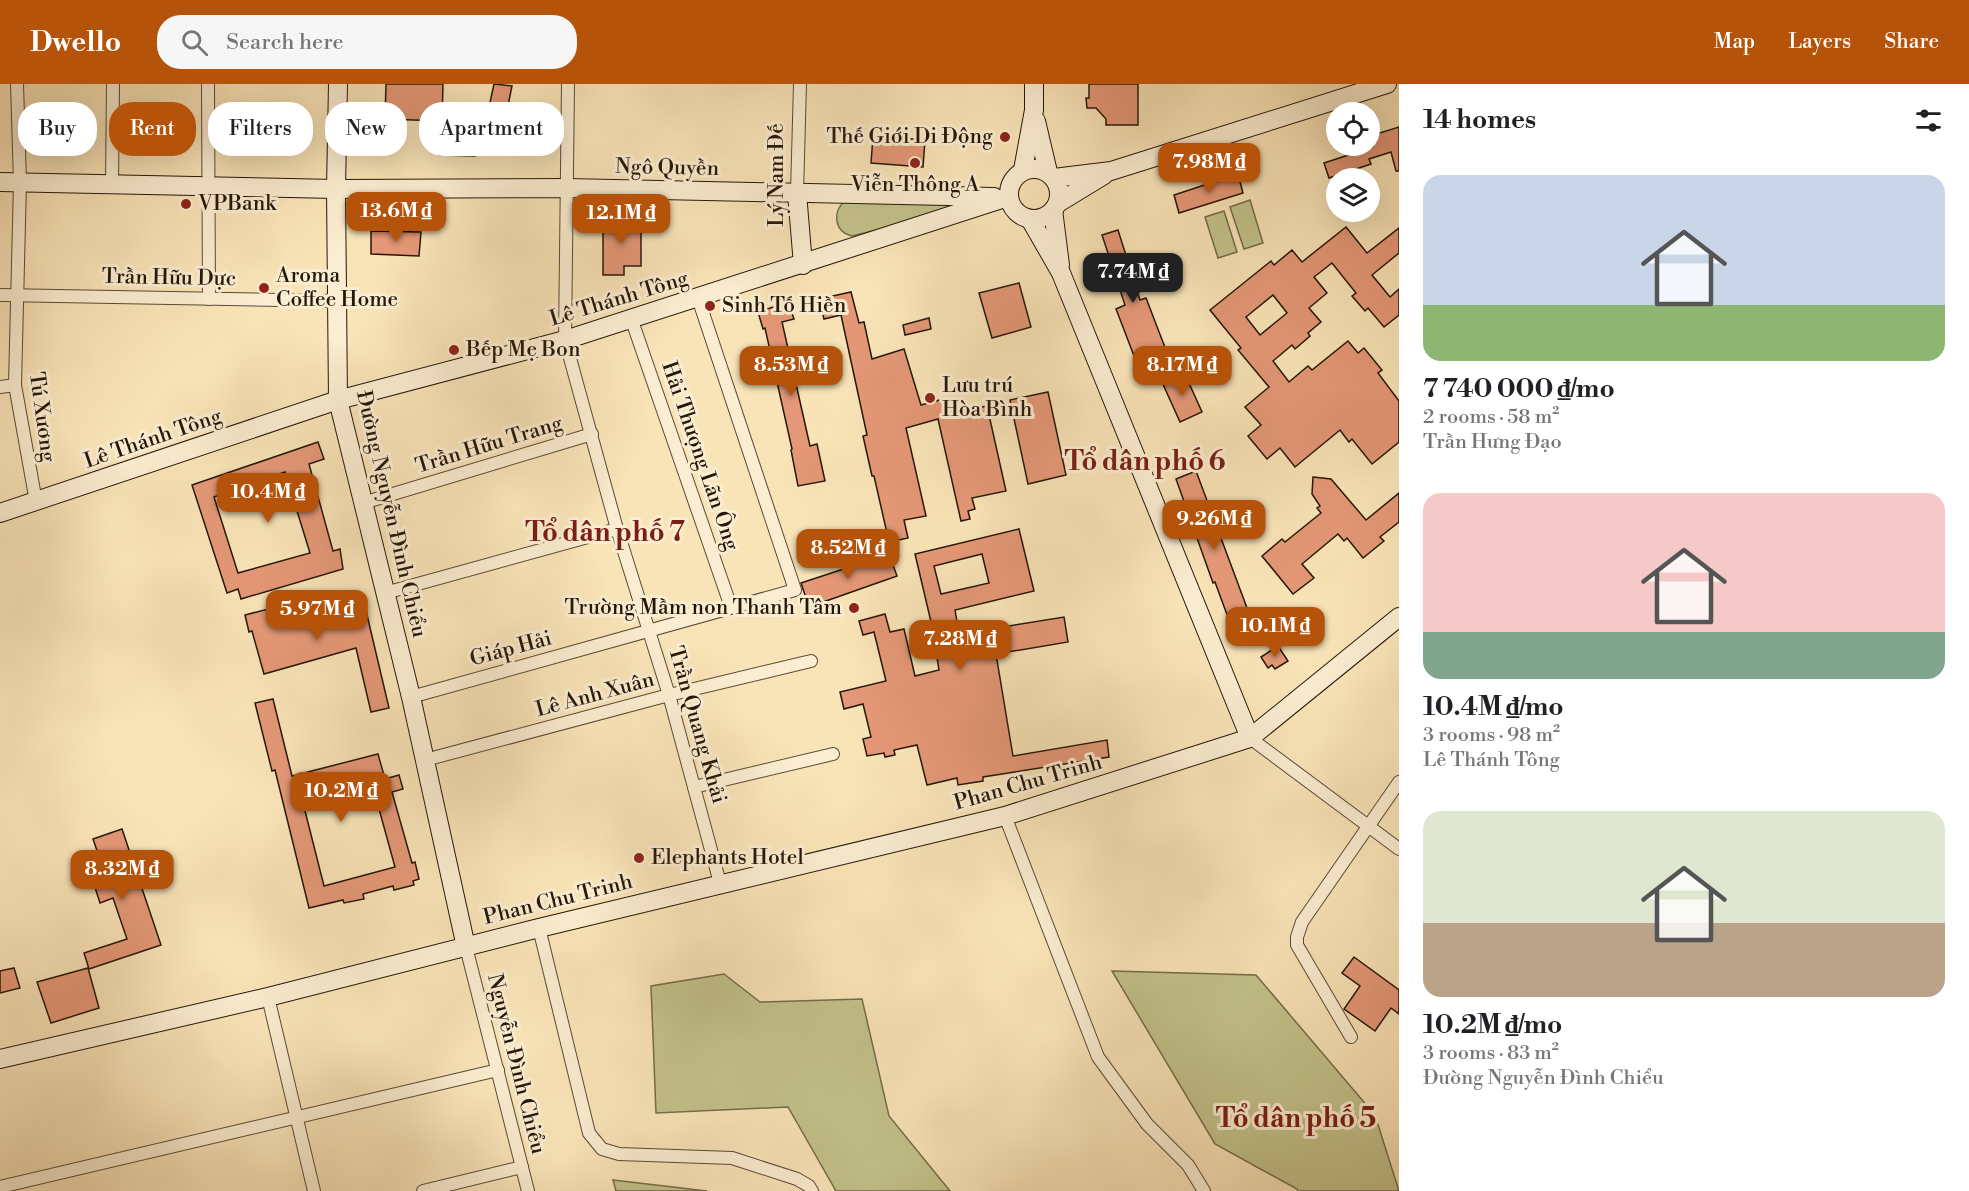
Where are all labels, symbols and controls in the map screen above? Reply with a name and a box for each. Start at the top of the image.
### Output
search box [157,15,577,69]
text: Dwello [30,25,121,60]
icon: search [178,26,211,59]
text: Search here [226,29,344,56]
text: Map [1714,29,1755,55]
text: Layers [1788,29,1851,55]
text: Share [1884,29,1939,55]
chip: Buy [18,102,97,156]
chip: Rent [109,102,196,156]
chip: Filters [208,102,313,156]
chip: New [325,102,407,156]
chip: Apartment [419,102,564,156]
map controls [1326,102,1380,222]
button: locate [1326,102,1380,156]
text: 14 homes [1423,104,1536,136]
icon: filters [1912,104,1945,137]
street label: Lý Nam Đế [764,123,790,227]
place label: Thế Giới Di Động [827,124,993,150]
marker: Thế Giới Di Động [998,130,1012,144]
pin: 7.98M ₫ [1154,143,1264,194]
text: 7.98M ₫ [1172,150,1246,175]
street label: Ngô Quyền [615,154,720,182]
marker: Viễn Thông A [908,156,922,170]
button: layers [1326,168,1380,222]
place label: Viễn Thông A [849,172,980,198]
place label: VPBank [197,191,277,217]
pin: 13.6M ₫ [341,192,451,243]
pin: 12.1M ₫ [566,194,676,245]
marker: VPBank [179,197,193,211]
text: 13.6M ₫ [360,199,432,224]
text: 12.1M ₫ [586,201,656,226]
icon: home [1630,214,1738,322]
pin: 7.74M ₫ [1078,253,1188,304]
text: 7.74M ₫ [1097,260,1169,285]
place label: Aroma Coffee Home [275,263,398,313]
street label: Trần Hữu Dực [102,264,236,292]
street label: Lê Thánh Tông [546,266,692,332]
marker: Aroma Coffee Home [257,281,271,295]
place label: Sinh Tố Hiền [722,293,847,319]
marker: Sinh Tố Hiền [703,299,717,313]
place label: Bếp Mẹ Bon [465,337,581,363]
marker: Bếp Mẹ Bon [447,343,461,357]
pin: 8.53M ₫ [736,346,846,397]
pin: 8.17M ₫ [1127,346,1237,397]
text: 8.53M ₫ [754,353,828,378]
text: 8.17M ₫ [1147,353,1217,378]
street label: Hải Thượng Lãn Ông [655,357,747,554]
street label: Tú Xương [23,370,61,464]
place label: Lưu trú Hòa Bình [942,373,1033,423]
text: 7 740 000 ₫/mo [1423,373,1615,405]
street label: Đường Nguyễn Đình Chiểu [350,388,432,640]
marker: Lưu trú Hòa Bình [923,391,937,405]
street label: Lê Thánh Tông [81,403,225,475]
text: 2 rooms · 58 m² [1423,405,1559,430]
street label: Trần Hữu Trang [412,410,566,480]
text: Trần Hưng Đạo [1423,430,1562,455]
district label: Tổ dân phố 6 [1065,445,1225,479]
pin: 10.4M ₫ [213,473,323,524]
text: 10.4M ₫ [231,480,305,505]
pin: 9.26M ₫ [1159,500,1269,551]
text: 9.26M ₫ [1176,507,1252,532]
district label: Tổ dân phố 7 [525,516,685,550]
pin: 8.52M ₫ [793,529,903,580]
icon: home [1630,532,1738,640]
text: 8.52M ₫ [810,536,886,561]
pin: 5.97M ₫ [262,590,372,641]
place label: Trường Mầm non Thanh Tâm [564,595,842,621]
text: 5.97M ₫ [280,597,354,622]
marker: Trường Mầm non Thanh Tâm [847,601,861,615]
pin: 10.1M ₫ [1220,607,1330,658]
text: 10.1M ₫ [1240,614,1310,639]
pin: 7.28M ₫ [905,620,1015,671]
street label: Giáp Hải [467,626,555,672]
text: 7.28M ₫ [923,627,997,652]
street label: Trần Quang Khải [662,643,732,807]
street label: Lê Anh Xuân [533,667,658,723]
text: 10.4M ₫/mo [1423,691,1564,723]
text: 3 rooms · 98 m² [1423,723,1560,748]
text: Lê Thánh Tông [1423,748,1560,773]
street label: Phan Chu Trinh [951,749,1106,817]
pin: 10.2M ₫ [286,772,396,823]
text: 10.2M ₫ [304,779,378,804]
place label: Elephants Hotel [651,845,804,871]
pin: 8.32M ₫ [67,850,177,901]
icon: home [1630,850,1738,958]
marker: Elephants Hotel [632,851,646,865]
text: 8.32M ₫ [85,857,159,882]
street label: Phan Chu Trinh [481,869,636,931]
street label: Nguyễn Đình Chiểu [481,971,551,1157]
text: 10.2M ₫/mo [1423,1009,1562,1041]
text: 3 rooms · 83 m² [1423,1041,1559,1066]
text: Đường Nguyễn Đình Chiểu [1423,1066,1664,1091]
district label: Tổ dân phố 5 [1216,1102,1376,1136]

